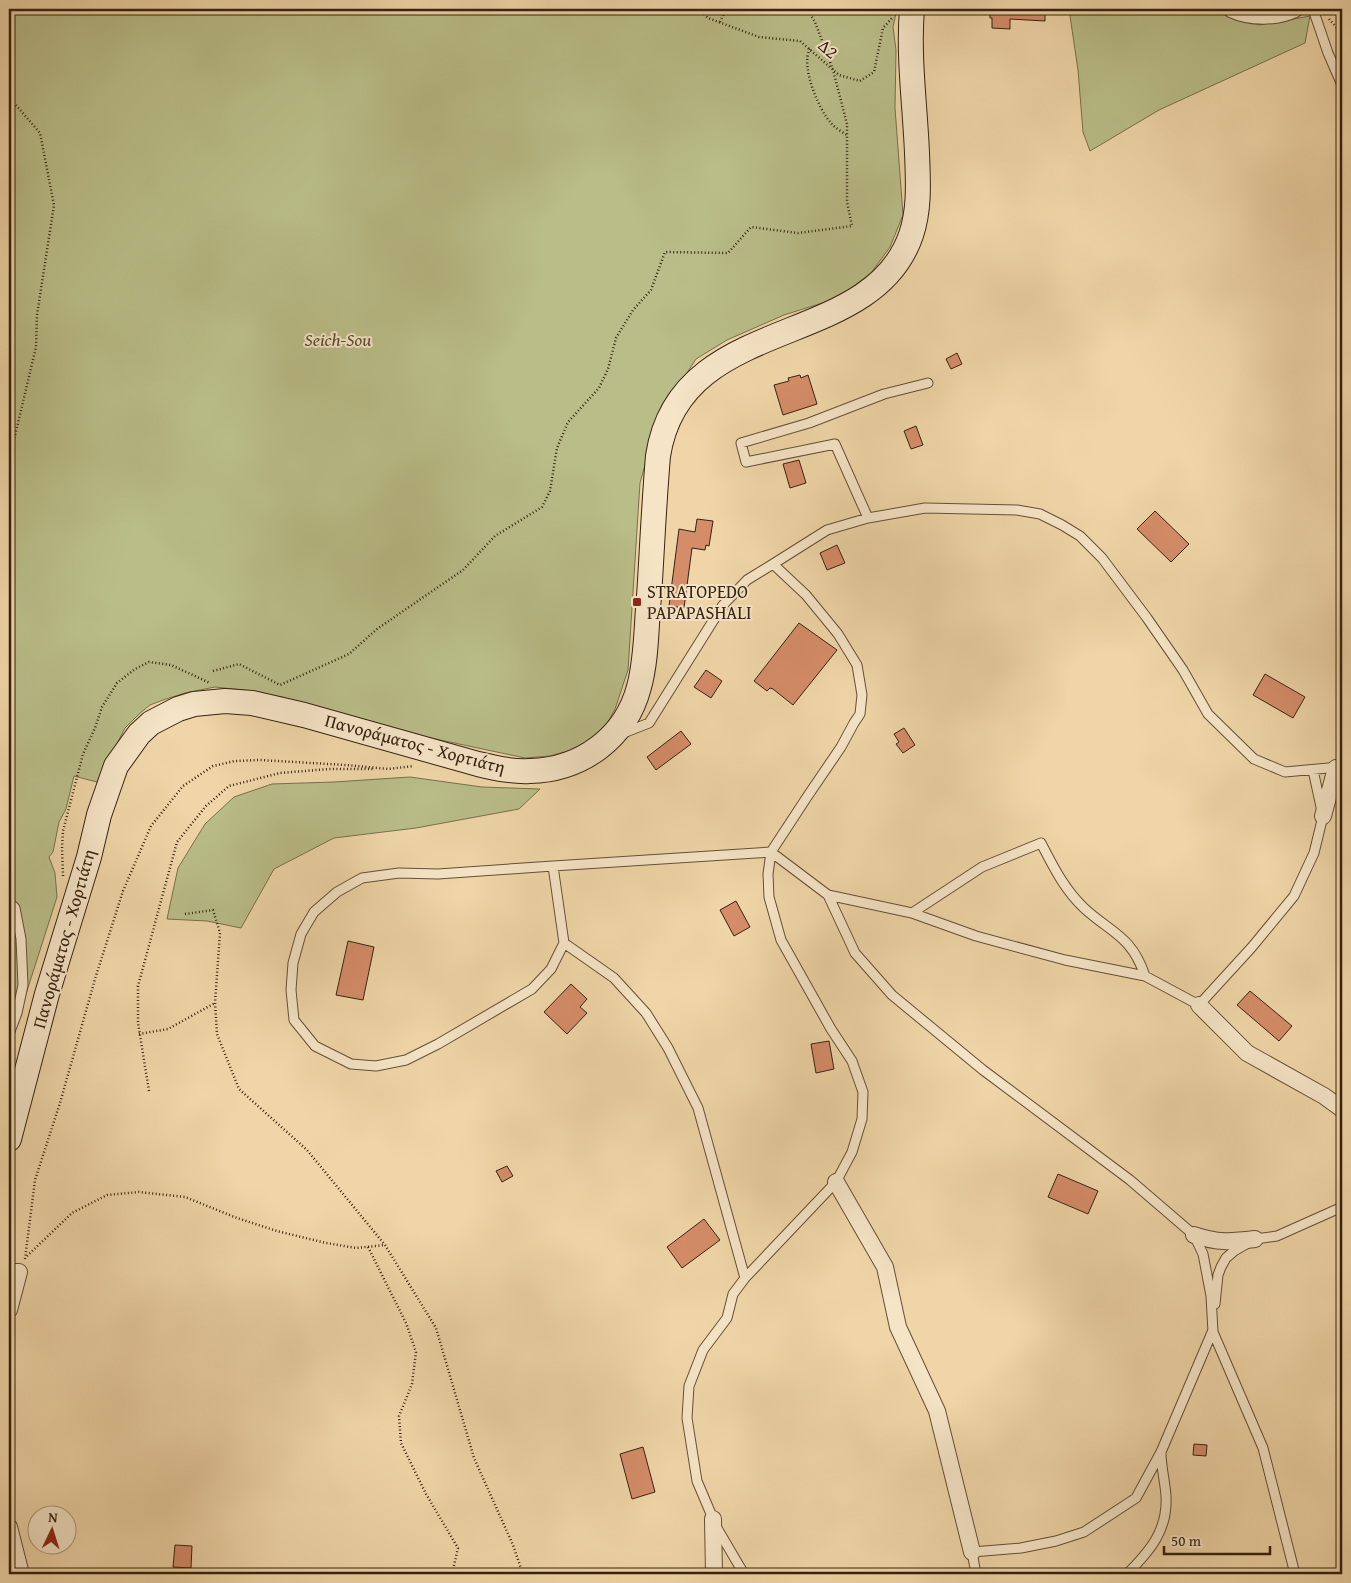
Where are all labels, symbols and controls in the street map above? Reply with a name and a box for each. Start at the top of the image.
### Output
street label: Δ2 [812,32,844,65]
park label: Seich-Sou [305,326,371,353]
place label: STRATOPEDO PAPAPASHALI [647,578,752,626]
marker: STRATOPEDO PAPAPASHALI [631,596,643,608]
street label: Πανοράματος - Χορτιάτη [322,706,508,781]
street label: Πανοράματος - Χορτιάτη [25,846,102,1032]
north arrow [28,1506,78,1556]
text: N [48,1507,59,1527]
scale bar [1164,1523,1270,1555]
text: 50 m [1171,1530,1202,1551]

